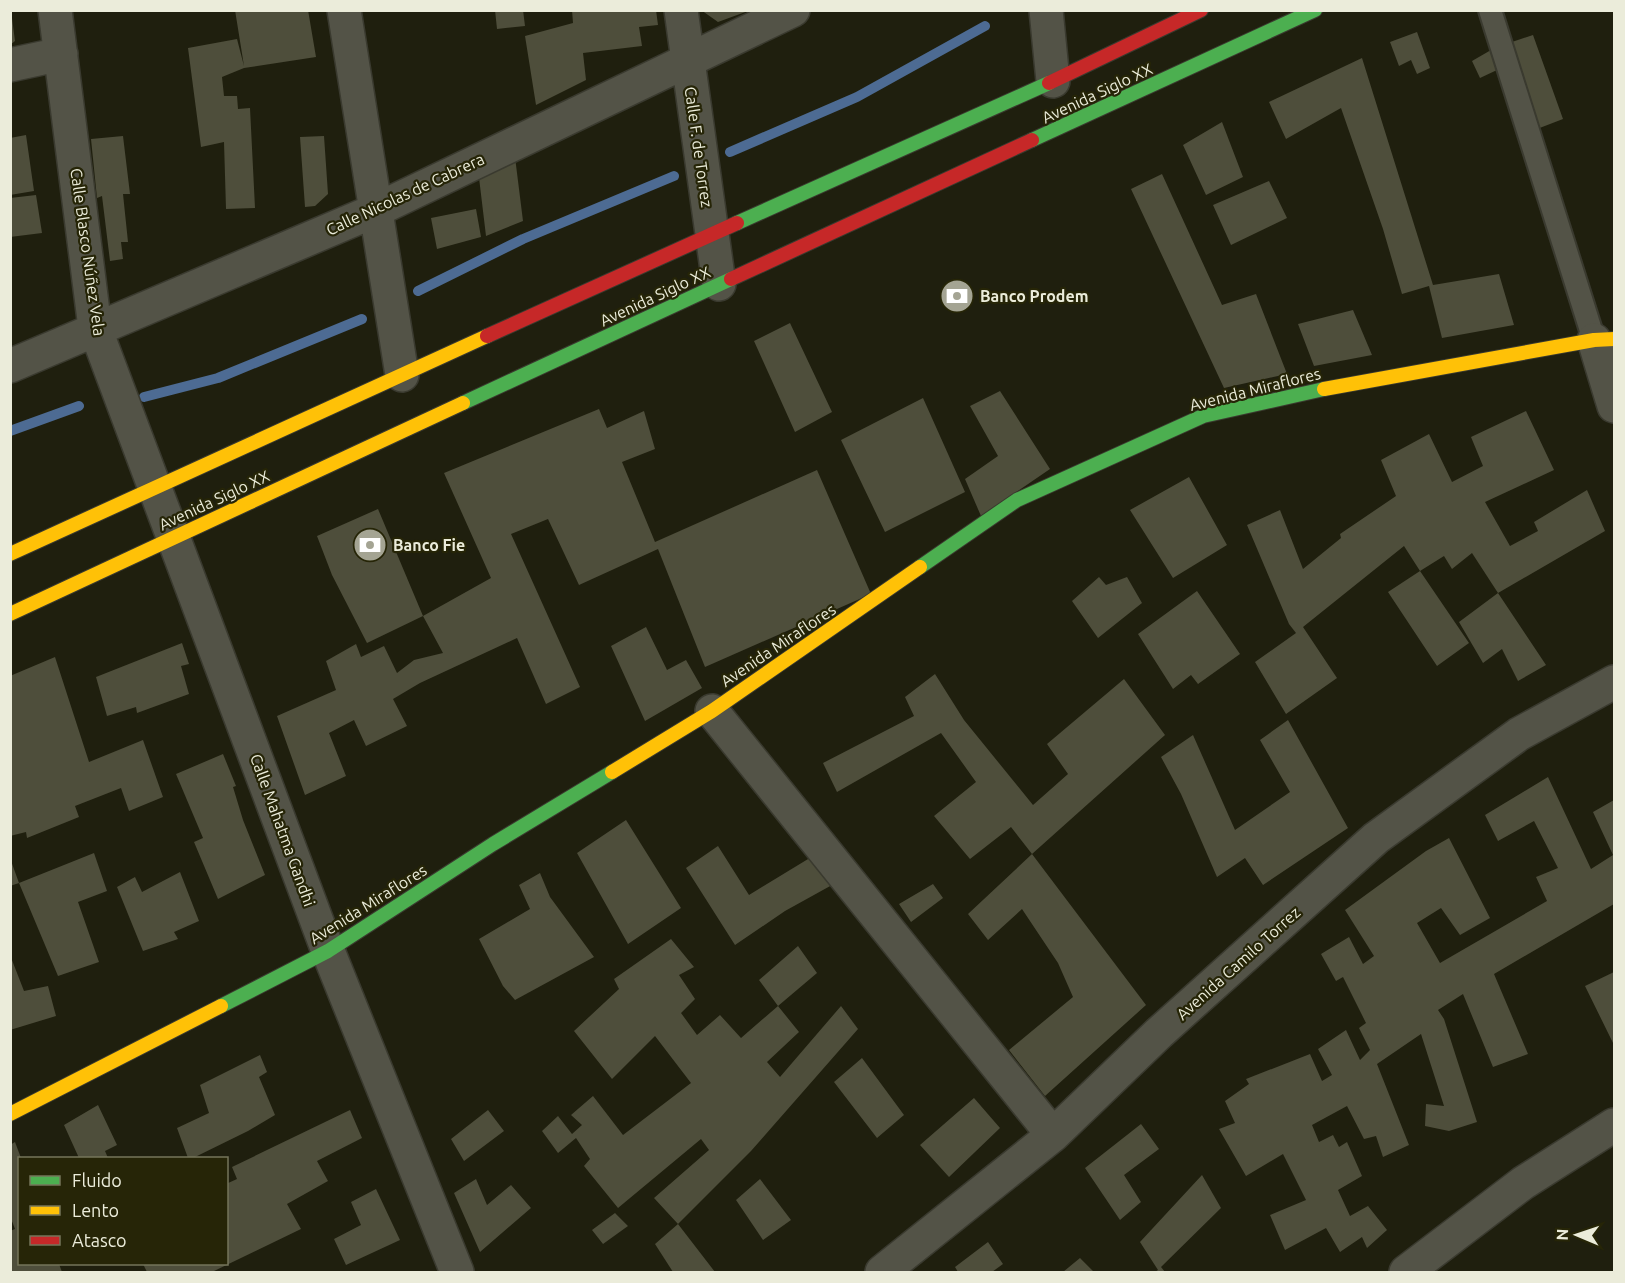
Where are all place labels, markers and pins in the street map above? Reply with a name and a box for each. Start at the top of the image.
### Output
bank icon: Banco Prodem [939,278,975,314]
place label: Banco Prodem [980,287,1088,305]
bank icon: Banco Fie [352,527,388,563]
place label: Banco Fie [393,536,465,554]

